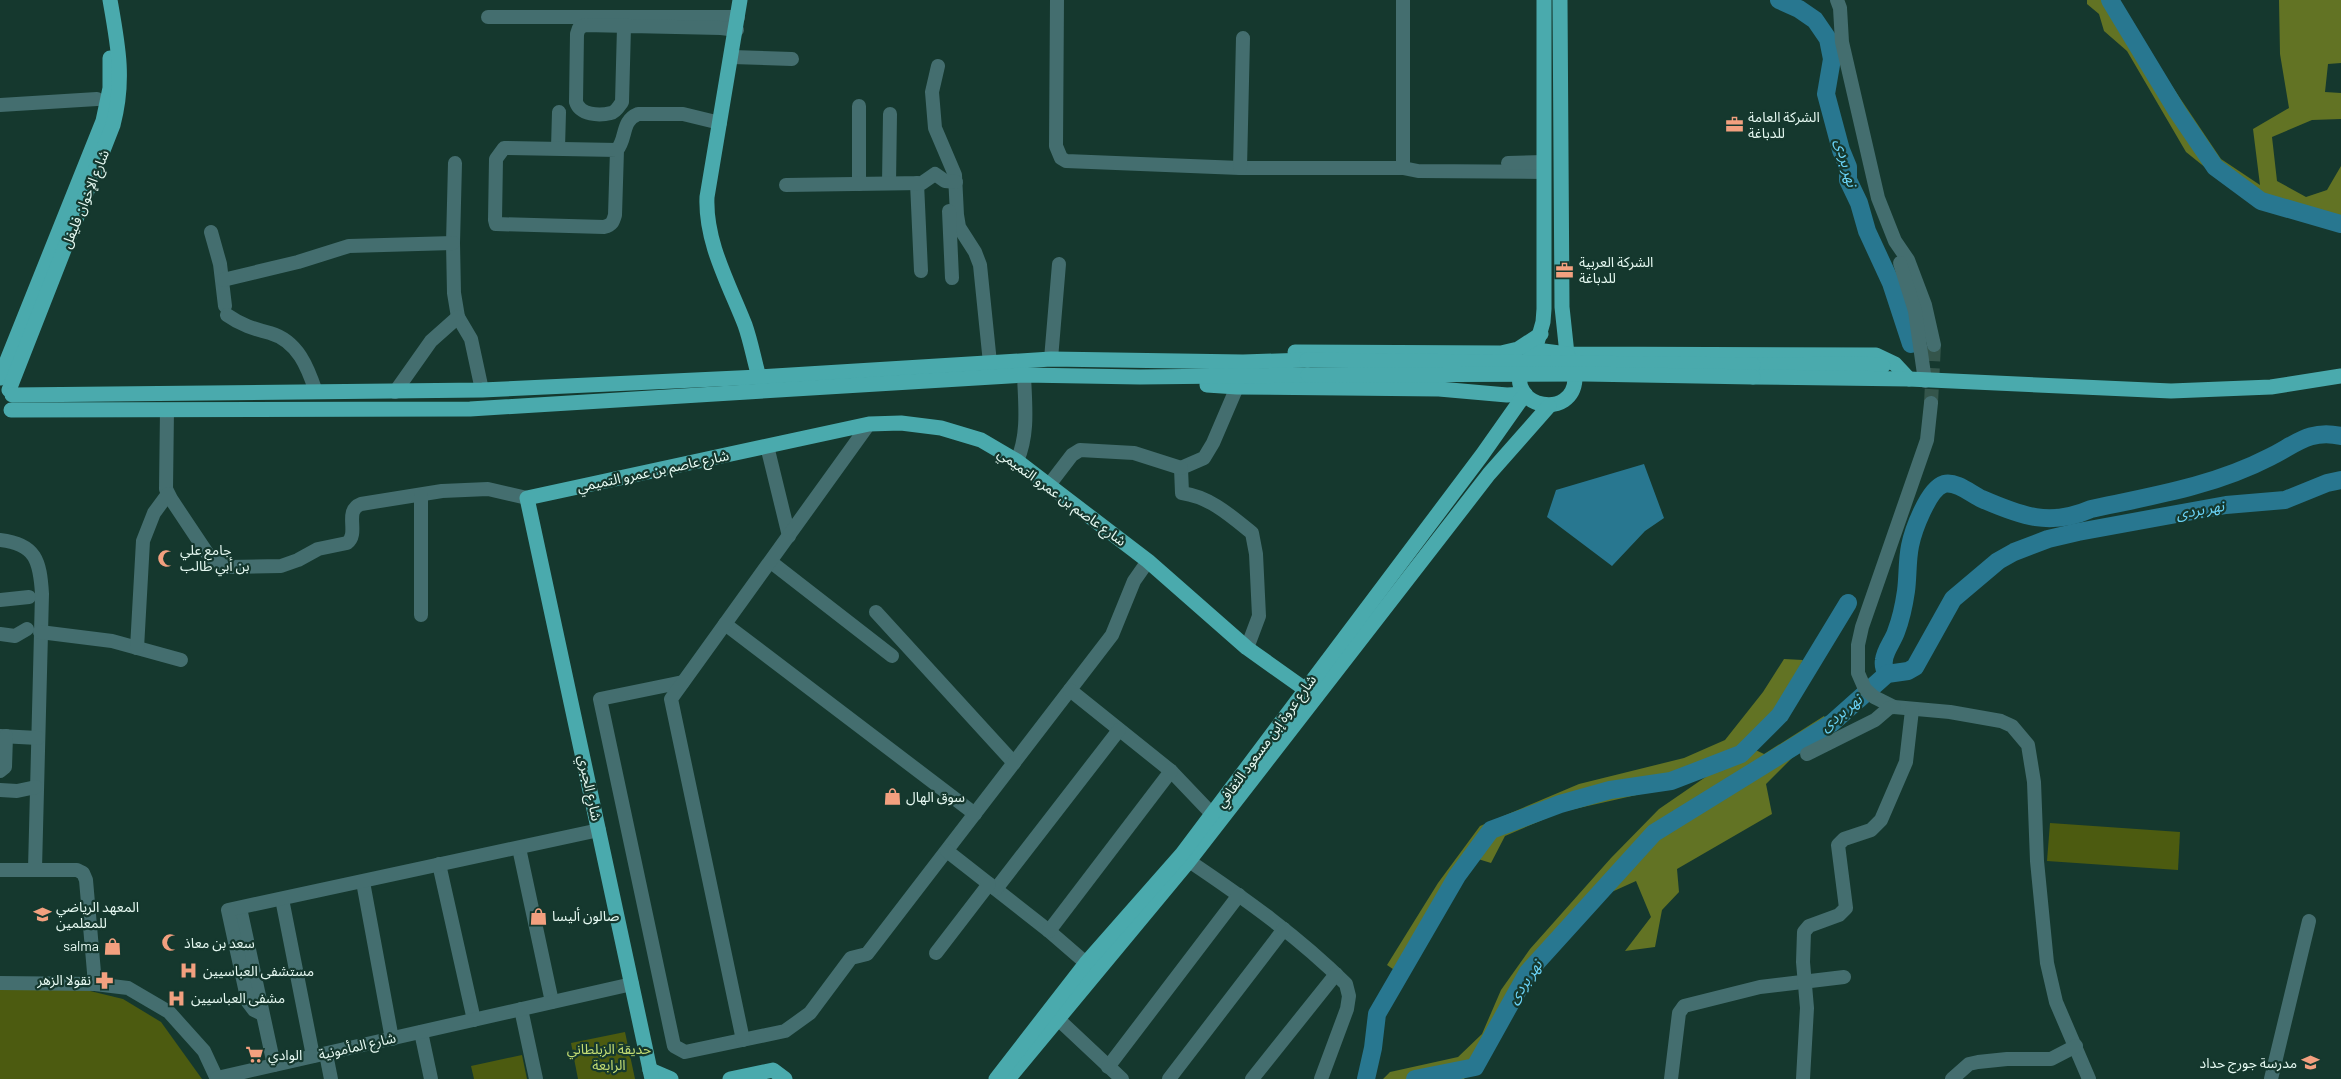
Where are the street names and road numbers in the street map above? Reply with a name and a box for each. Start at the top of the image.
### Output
street label: شارع الإخوان فليفل [57,147,115,252]
street label: شارع عاصم بن عمرو التميمي [993,444,1130,552]
street label: شارع عاصم بن عمرو التميمي [575,446,731,498]
street label: شارع عروة إبن مسعود الثقافي [1212,671,1322,812]
street label: شارع الجبري [572,753,606,823]
street label: شارع المأمونية [317,1028,398,1066]

